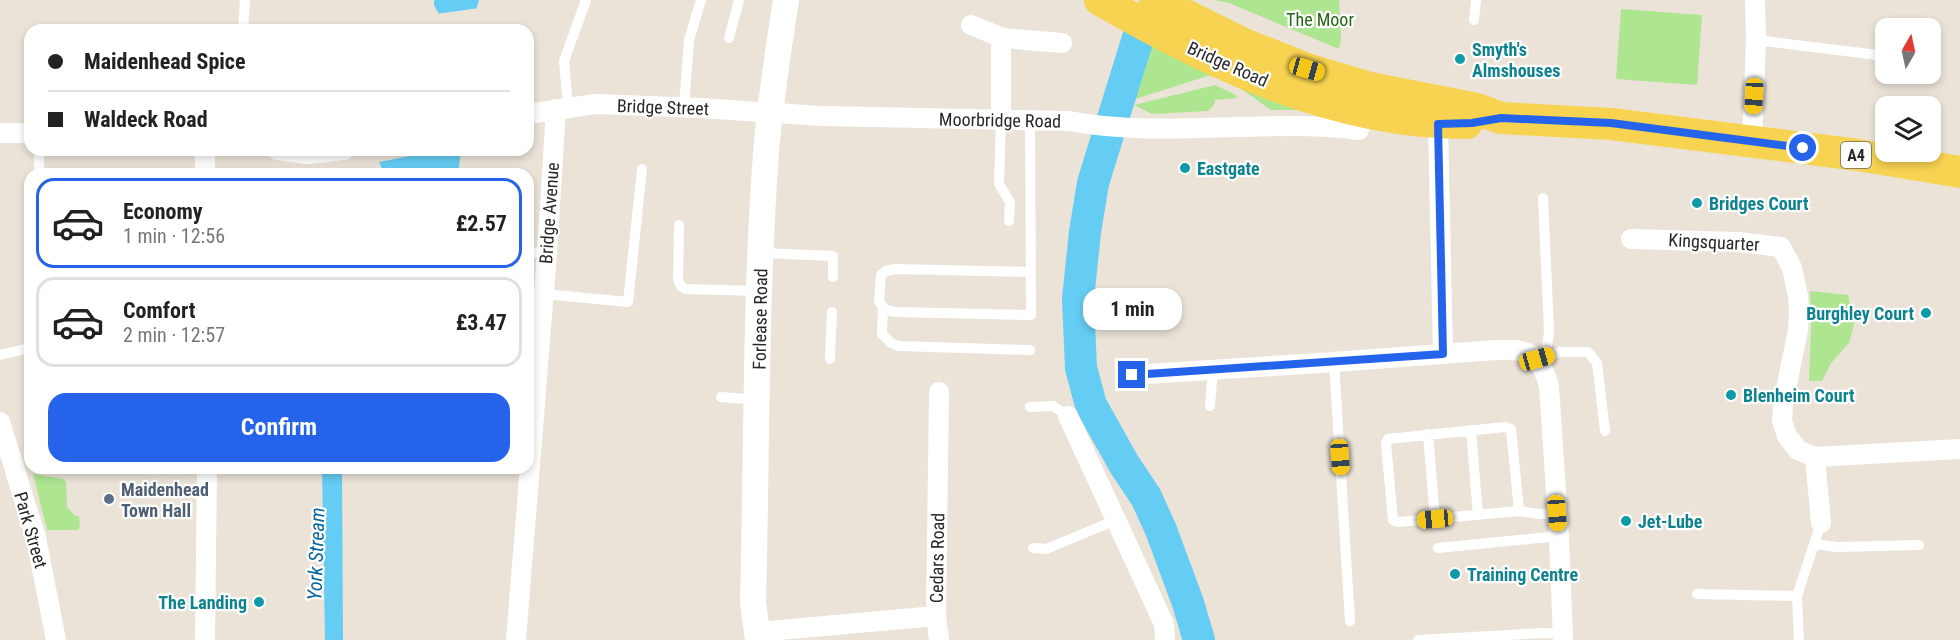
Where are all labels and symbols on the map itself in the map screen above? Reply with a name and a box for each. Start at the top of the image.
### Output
park label: The Moor [1286,9,1354,30]
north arrow [1875,18,1941,84]
street label: Bridge Road [1184,37,1272,91]
place label: Smyth's Almshouses [1472,39,1560,81]
marker: Smyth's Almshouses [1453,52,1467,66]
car [1287,55,1327,83]
car [1744,78,1764,114]
street label: Bridge Street [617,95,709,119]
street label: Moorbridge Road [939,108,1061,132]
route start [1789,134,1816,161]
road number: A4 [1841,142,1871,168]
place label: Eastgate [1197,158,1260,179]
marker: Eastgate [1178,161,1192,175]
street label: Bridge Avenue [535,162,563,264]
place label: Bridges Court [1709,193,1809,214]
marker: Bridges Court [1690,196,1704,210]
street label: Kingsquarter [1668,229,1761,255]
street label: Forlease Road [749,268,771,370]
callout: 1 min [1082,288,1182,330]
place label: Burghley Court [1806,303,1914,324]
marker: Burghley Court [1919,306,1933,320]
car [1517,345,1557,373]
route end [1118,361,1145,388]
place label: Blenheim Court [1743,385,1855,406]
marker: Blenheim Court [1724,388,1738,402]
car [1330,438,1350,476]
place label: Maidenhead Town Hall [121,479,209,521]
street label: Park Street [10,489,52,571]
marker: Maidenhead Town Hall [102,492,116,506]
car [1547,494,1567,532]
water label: York Stream [302,507,330,601]
car [1416,508,1454,530]
place label: Jet-Lube [1638,511,1703,532]
street label: Cedars Road [926,513,948,603]
marker: Jet-Lube [1619,514,1633,528]
place label: Training Centre [1467,564,1578,585]
marker: Training Centre [1448,567,1462,581]
place label: The Landing [158,592,247,613]
marker: The Landing [252,595,266,609]

